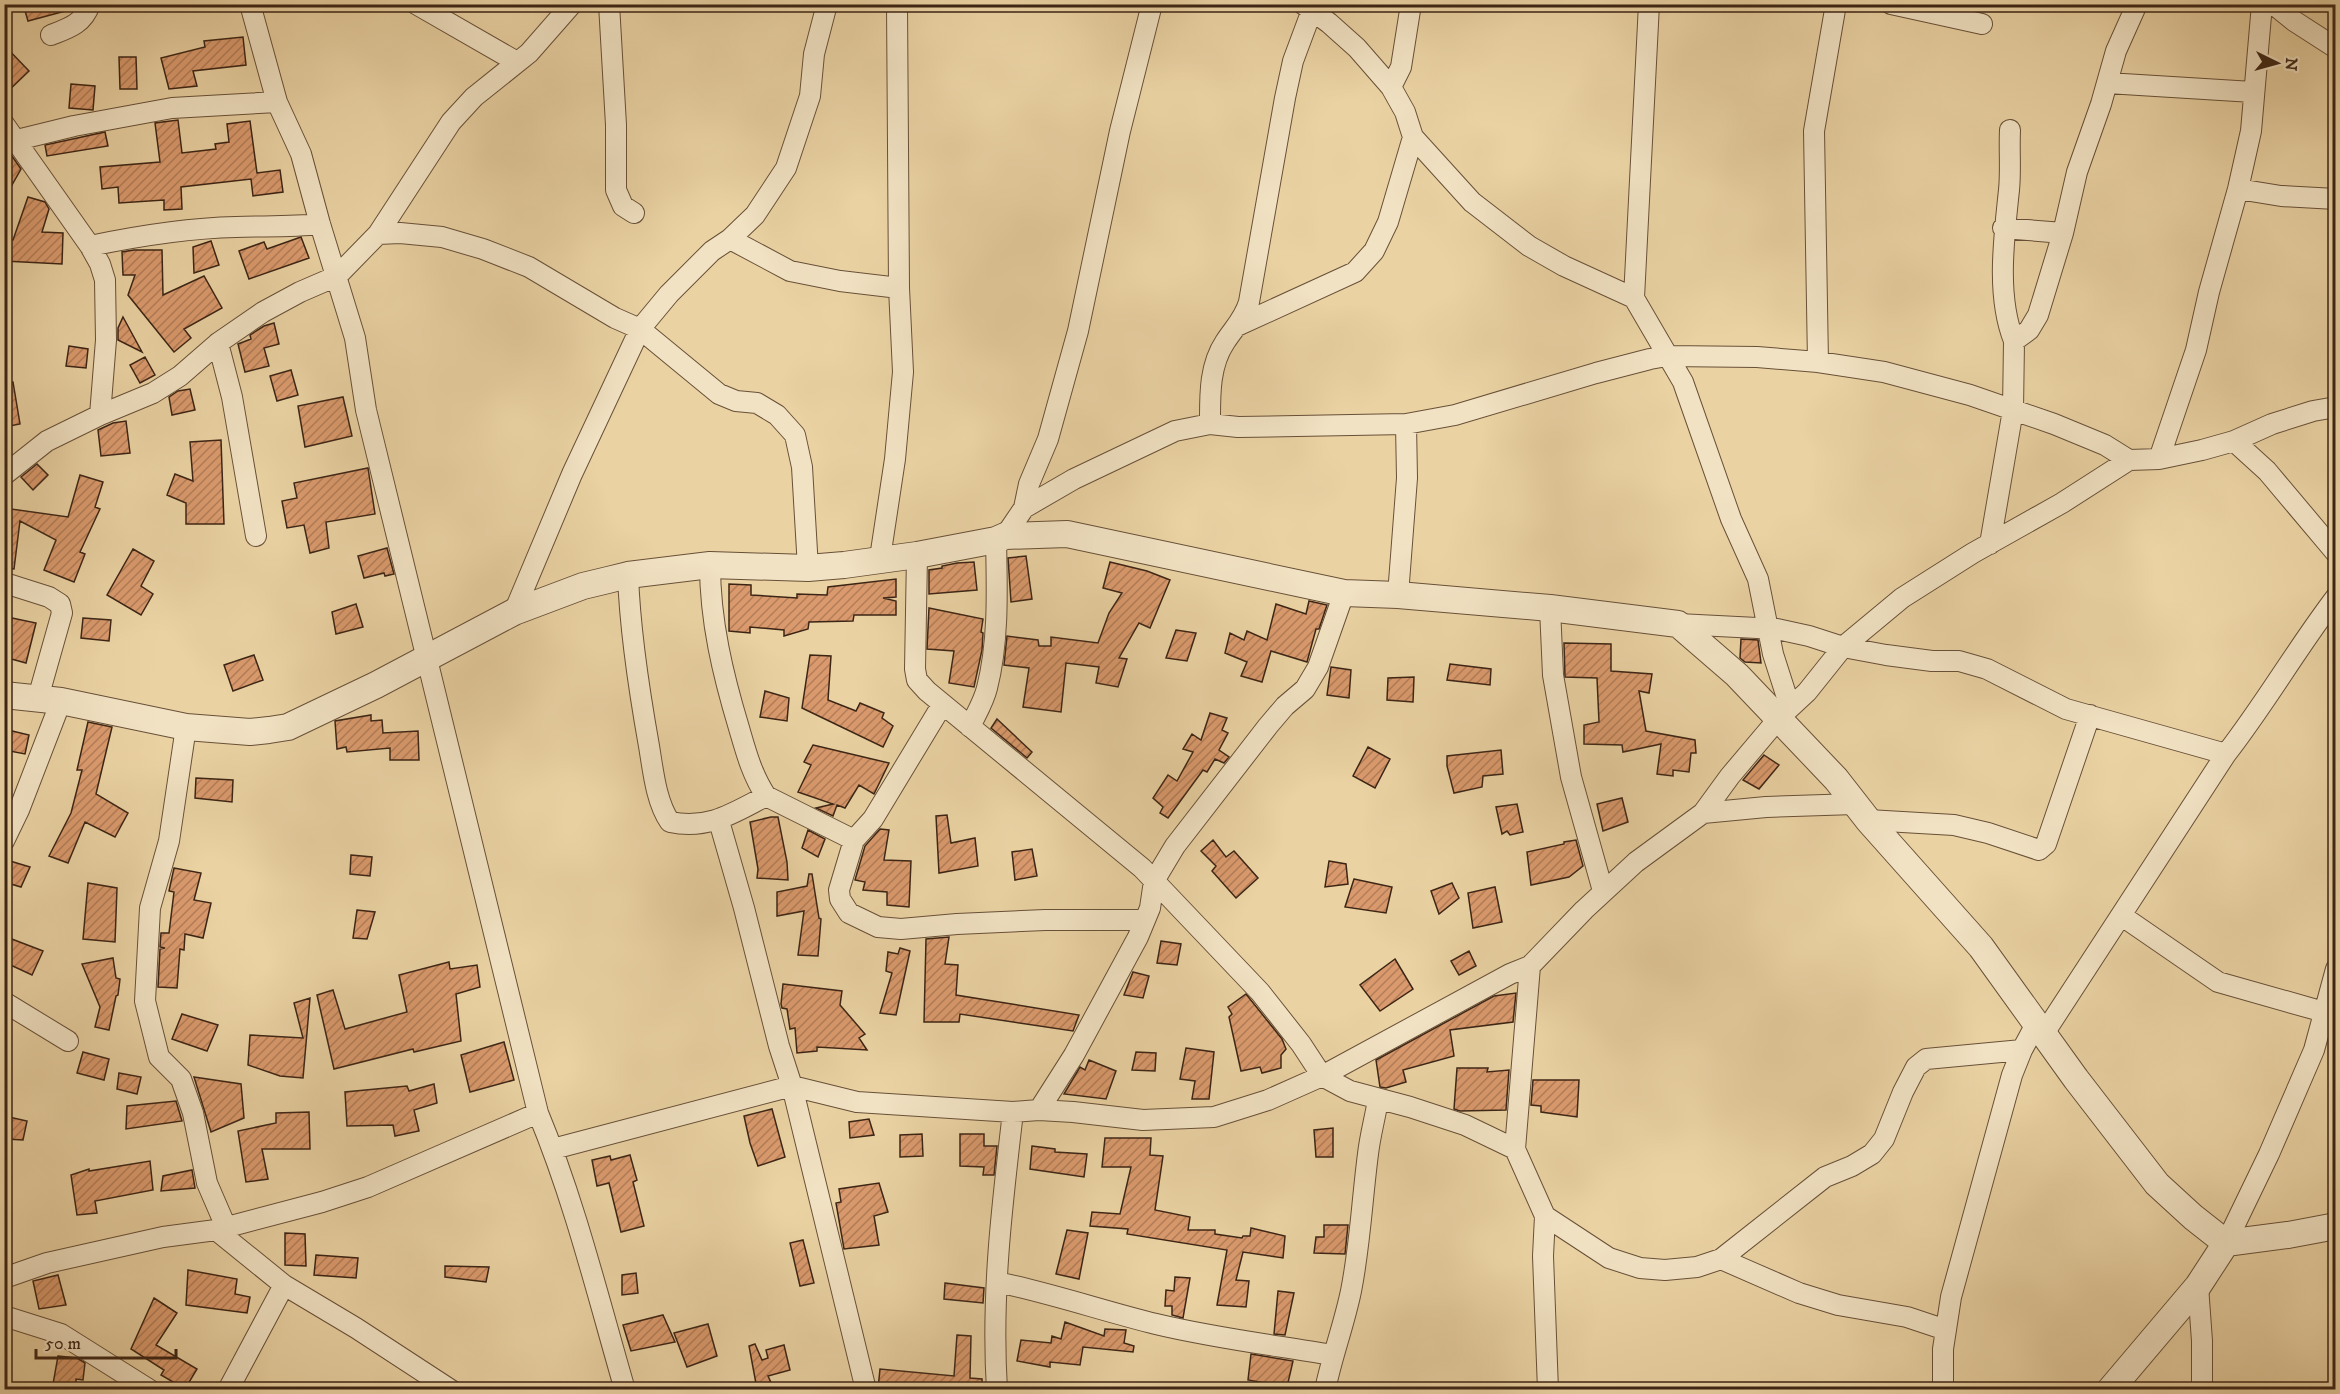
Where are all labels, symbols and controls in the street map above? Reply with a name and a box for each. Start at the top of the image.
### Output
north arrow [2247,33,2307,93]
text: N [2280,57,2301,72]
scale bar [36,1322,176,1360]
text: 50 m [45,1333,81,1355]

